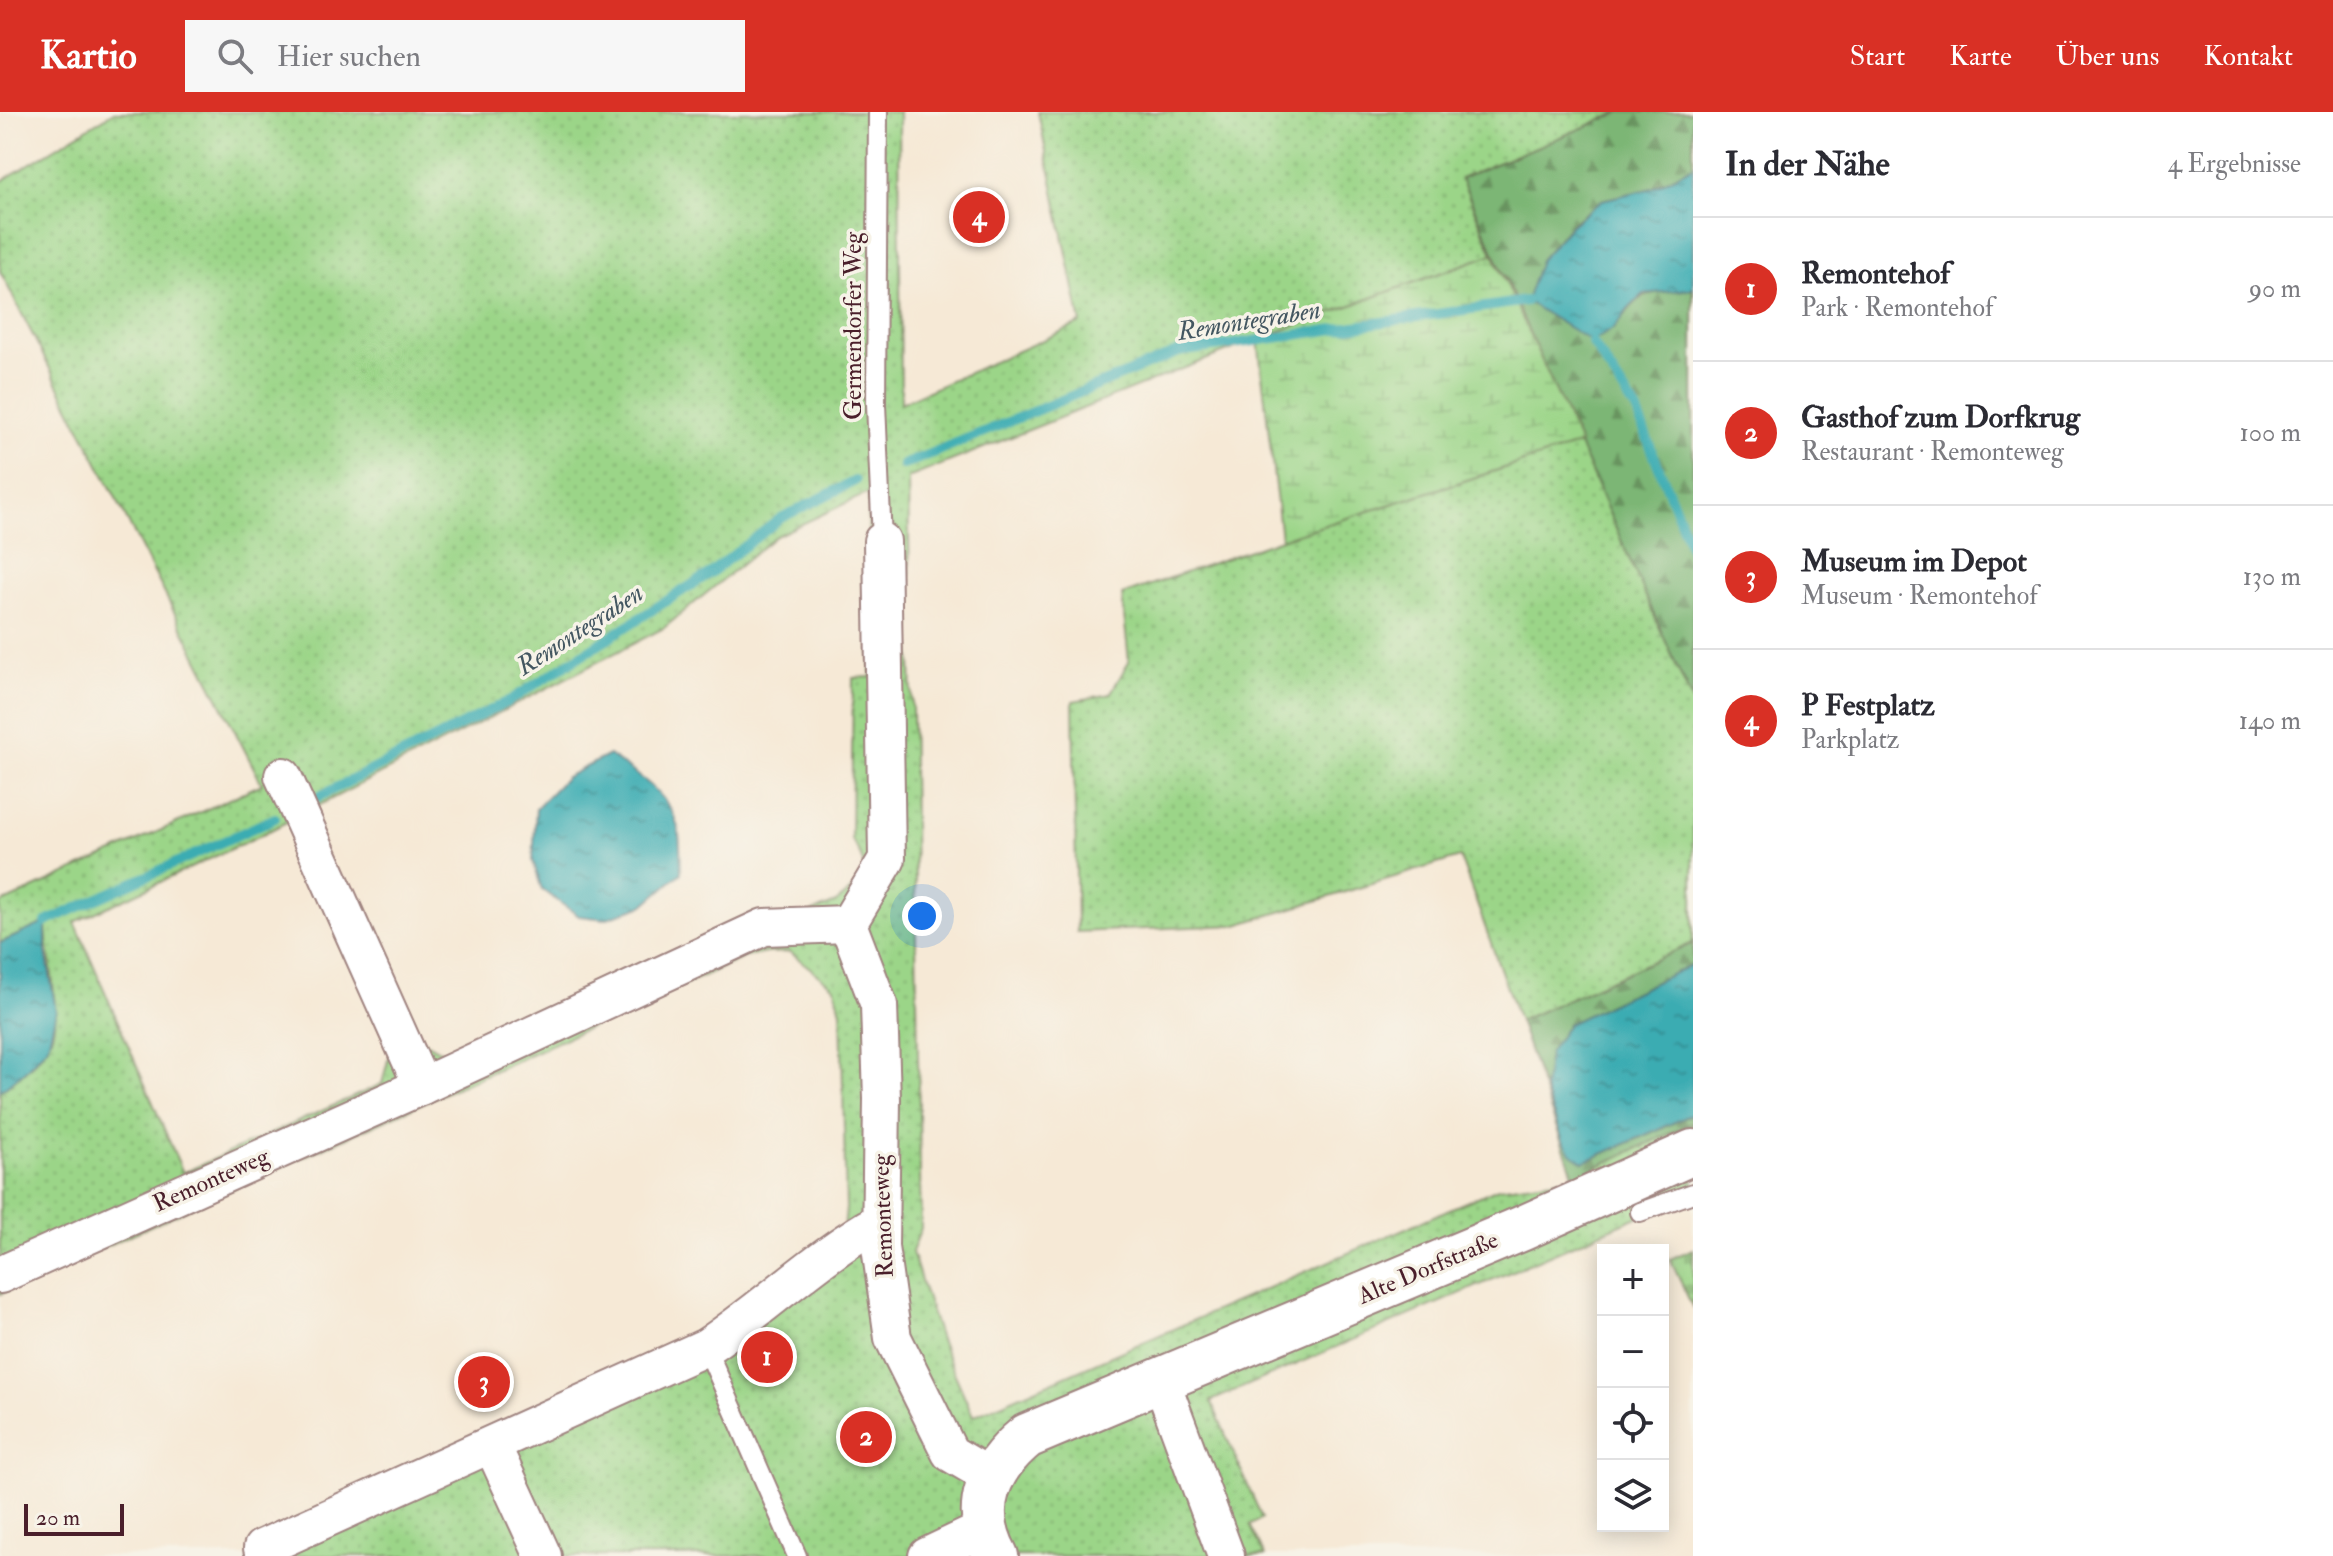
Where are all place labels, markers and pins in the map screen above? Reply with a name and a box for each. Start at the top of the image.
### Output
pin: 4 [953,187,1005,247]
pin: 1 [741,1327,793,1387]
pin: 3 [458,1352,510,1412]
pin: 2 [840,1407,892,1467]

